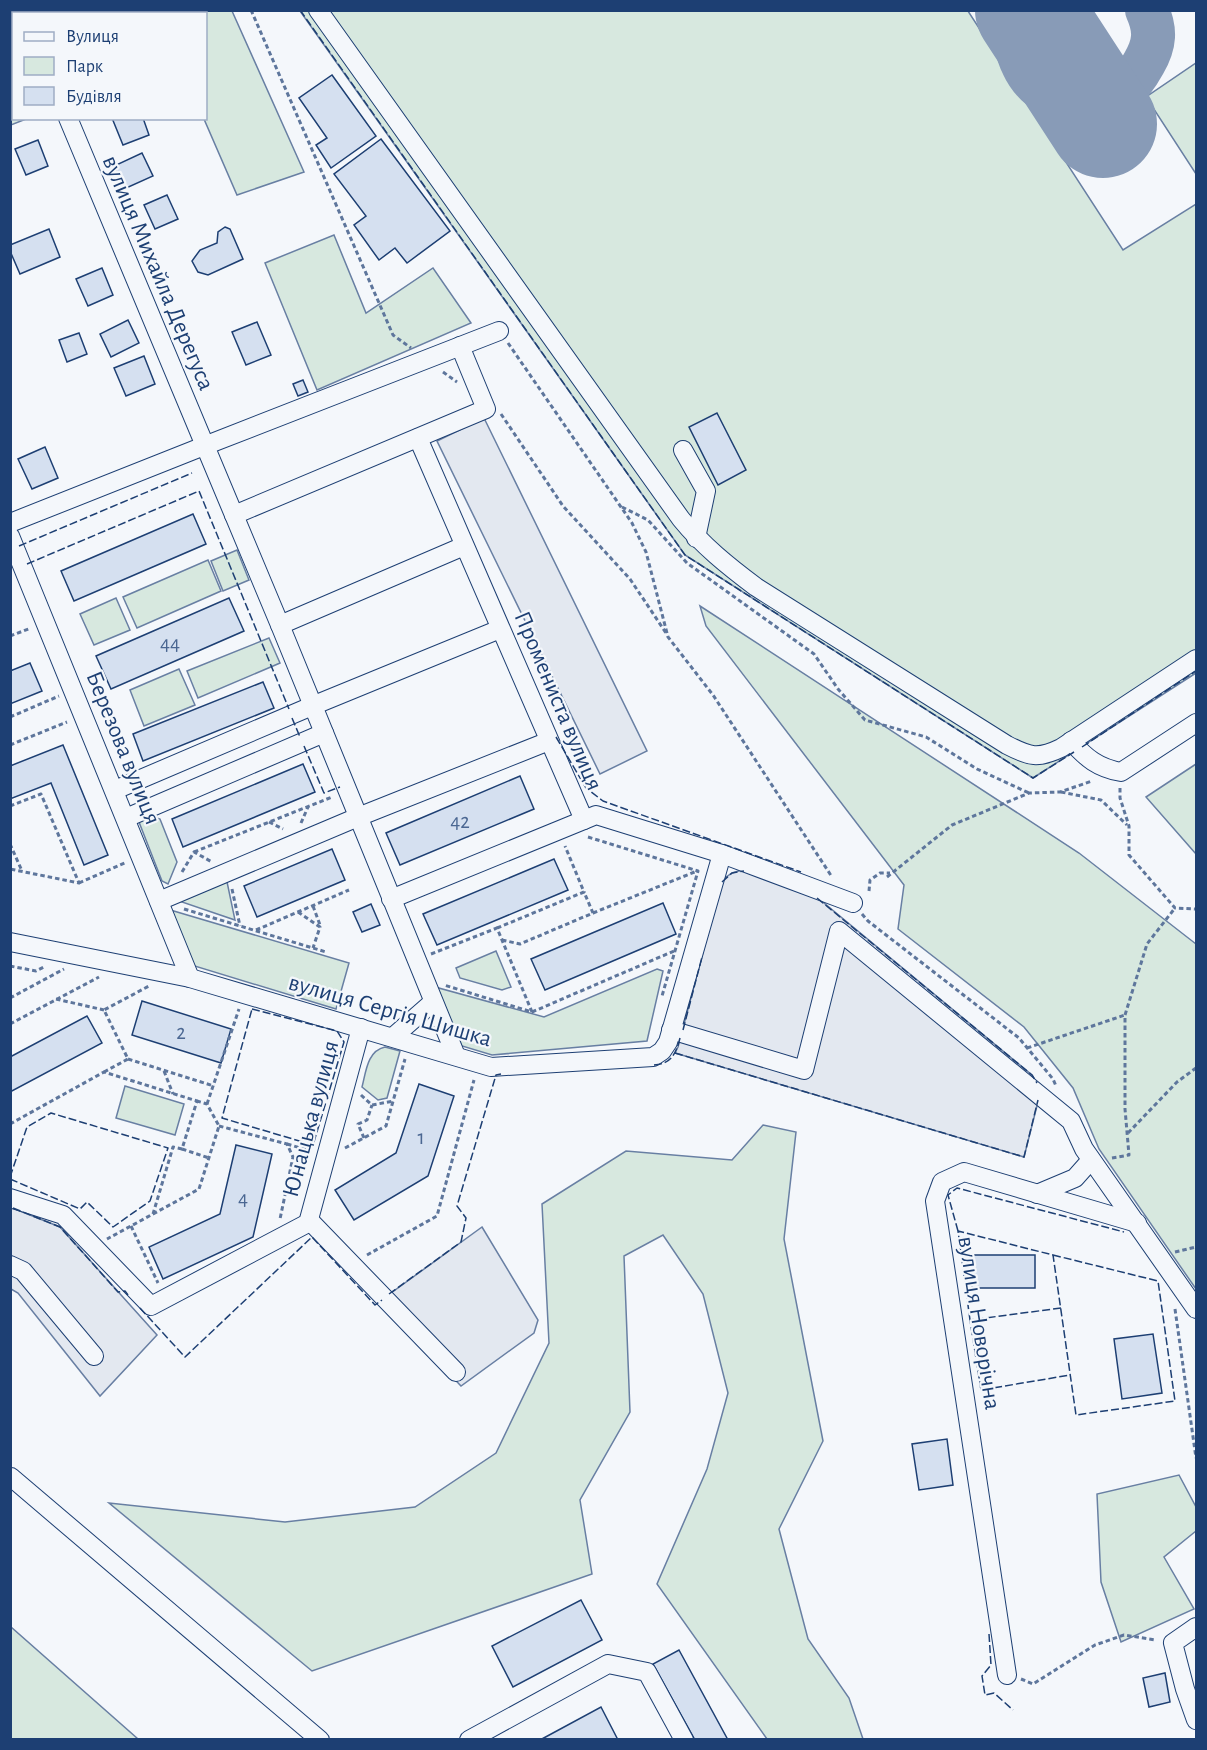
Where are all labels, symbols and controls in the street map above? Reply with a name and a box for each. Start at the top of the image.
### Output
legend [12,12,207,120]
text: Вулиця [66,28,119,46]
text: Парк [66,58,104,76]
text: Будівля [66,88,122,106]
street label: вулиця Михайла Дерегуса [98,152,218,394]
street label: Промениста вулиця [509,608,607,794]
house number: 44 [160,633,180,654]
street label: Березова вулиця [81,668,165,828]
house number: 42 [450,811,470,832]
street label: вулиця Сергія Шишка [286,971,494,1051]
house number: 2 [176,1022,186,1043]
street label: Юнацька вулиця [279,1038,343,1200]
house number: 1 [417,1127,425,1148]
house number: 4 [238,1188,248,1209]
street label: вулиця Новорічна [953,1235,1005,1411]

